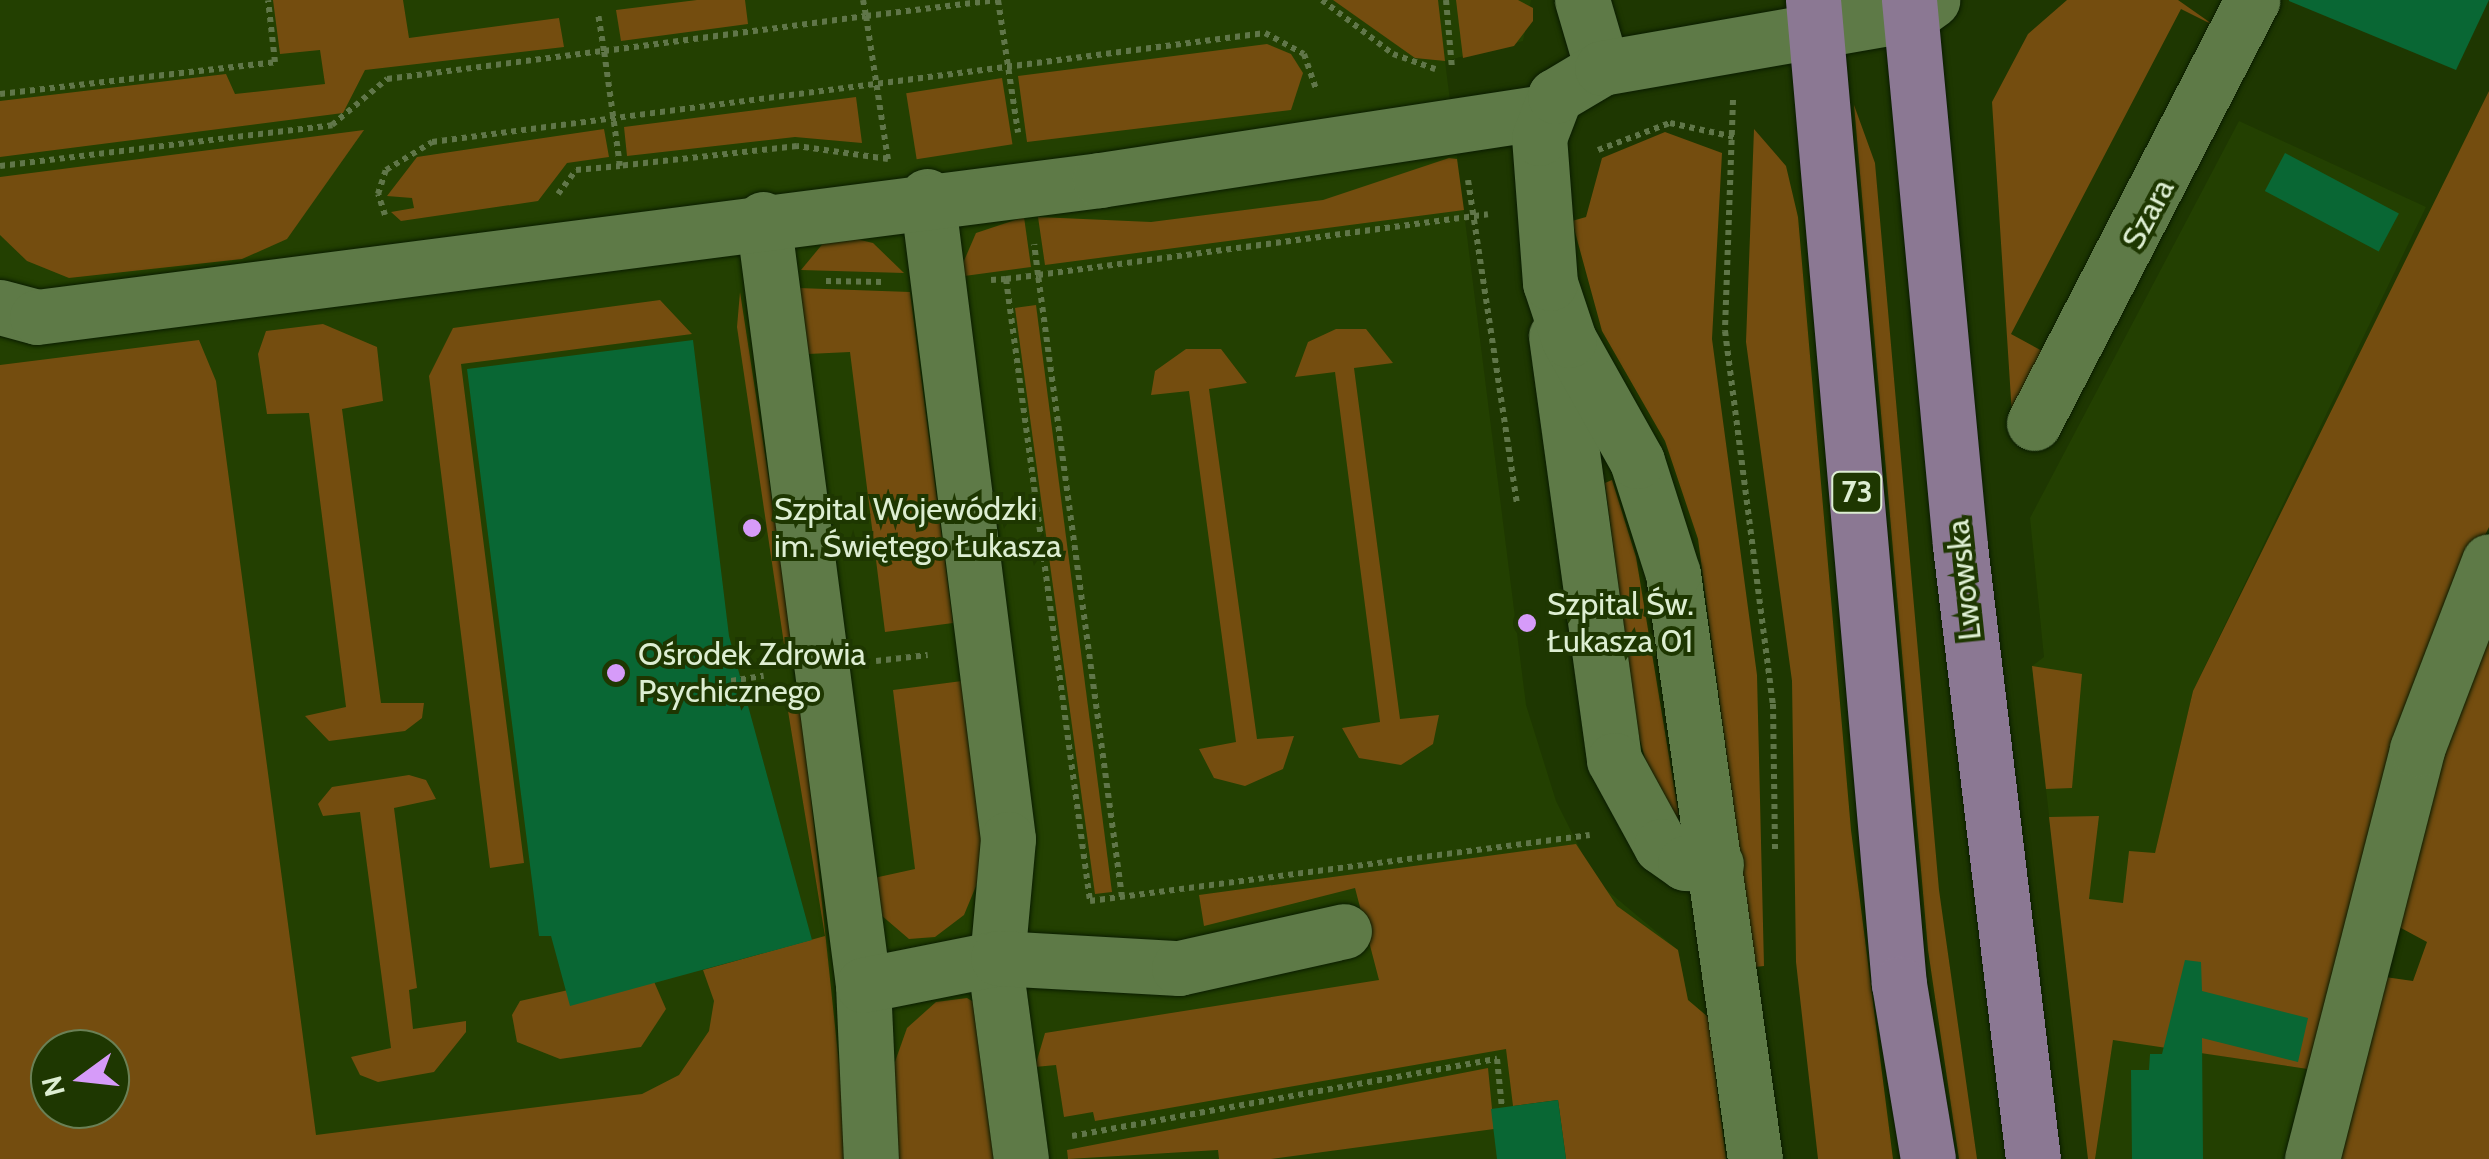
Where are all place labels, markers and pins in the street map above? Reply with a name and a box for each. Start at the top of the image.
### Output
place label: Szpital Wojewódzki im. Świętego Łukasza [774,491,1062,566]
marker: Szpital Wojewódzki im. Świętego Łukasza [739,515,765,541]
place label: Szpital Św. Łukasza 01 [1547,586,1694,661]
marker: Szpital Św. Łukasza 01 [1516,612,1538,634]
place label: Ośrodek Zdrowia Psychicznego [638,636,866,711]
marker: Ośrodek Zdrowia Psychicznego [603,660,629,686]

